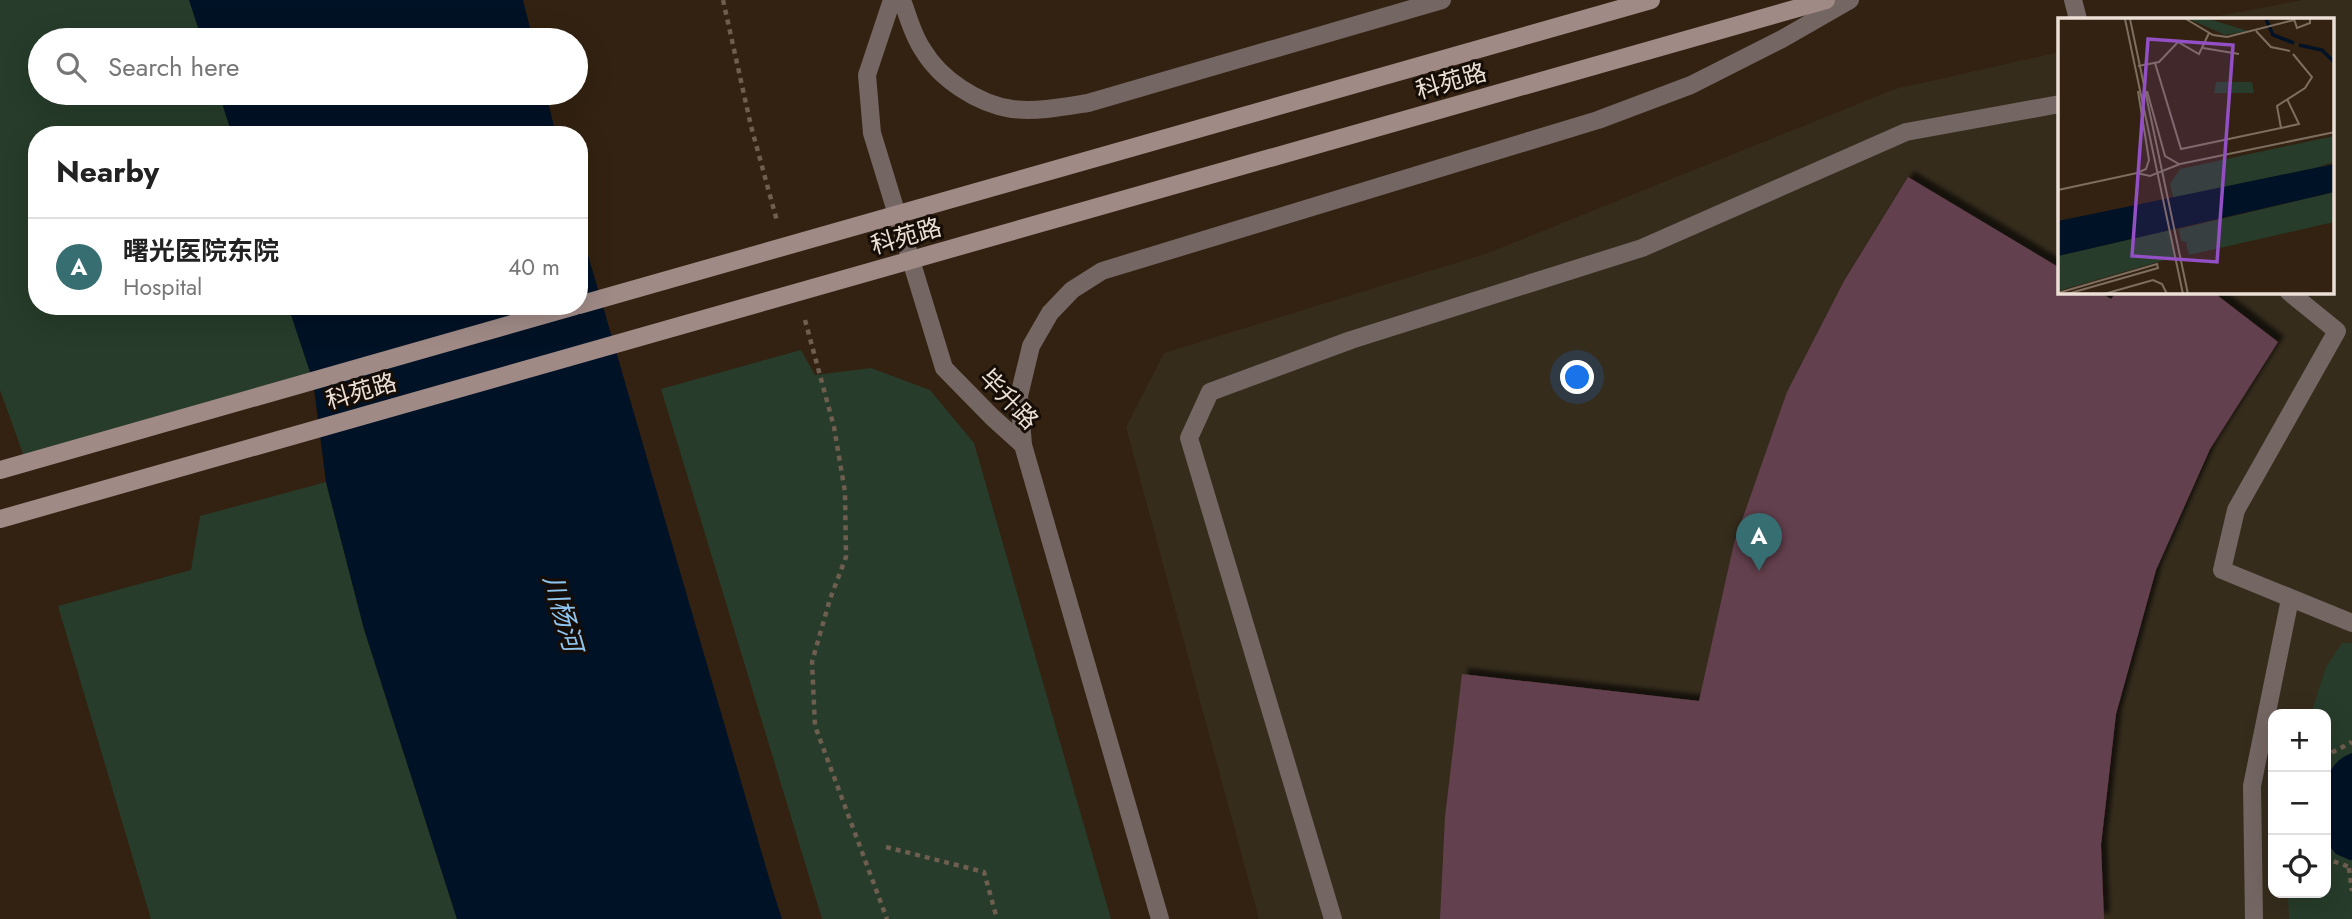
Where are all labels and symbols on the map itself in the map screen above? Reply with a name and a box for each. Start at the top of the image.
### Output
inset map [2058,18,2334,294]
street label: 科苑路 [1412,54,1490,108]
street label: 科苑路 [867,209,945,263]
your location [1560,360,1594,394]
street label: 毕升路 [971,361,1047,437]
street label: 科苑路 [322,364,400,418]
pin: A [1736,513,1782,571]
water label: 川杨河 [534,570,593,661]

